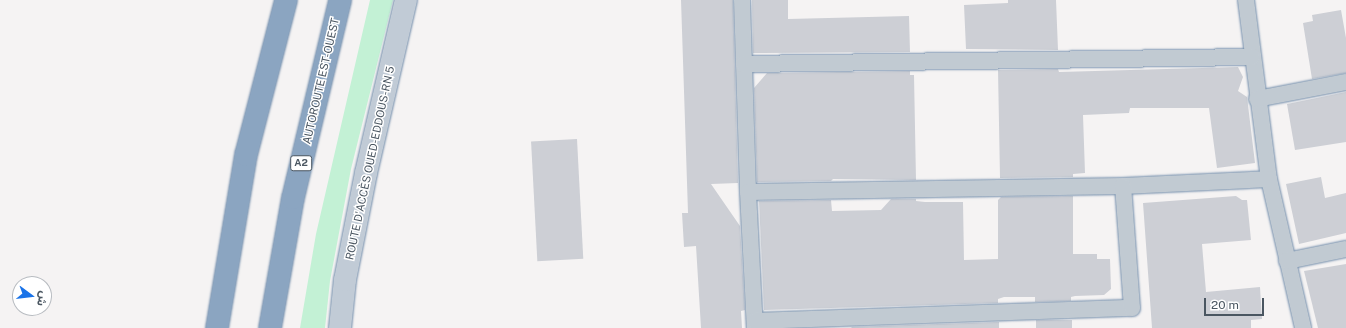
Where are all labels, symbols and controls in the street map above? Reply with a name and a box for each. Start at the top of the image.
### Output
street label: AUTOROUTE EST-OUEST [300,17,342,145]
street label: ROUTE D'ACCÈS OUED-EDDOUS-RN 5 [343,65,397,261]
road number: A2 [290,155,312,171]
north arrow [12,276,52,316]
text: ش [35,290,50,308]
scale bar [1206,290,1266,316]
text: 20 m [1211,298,1239,312]

